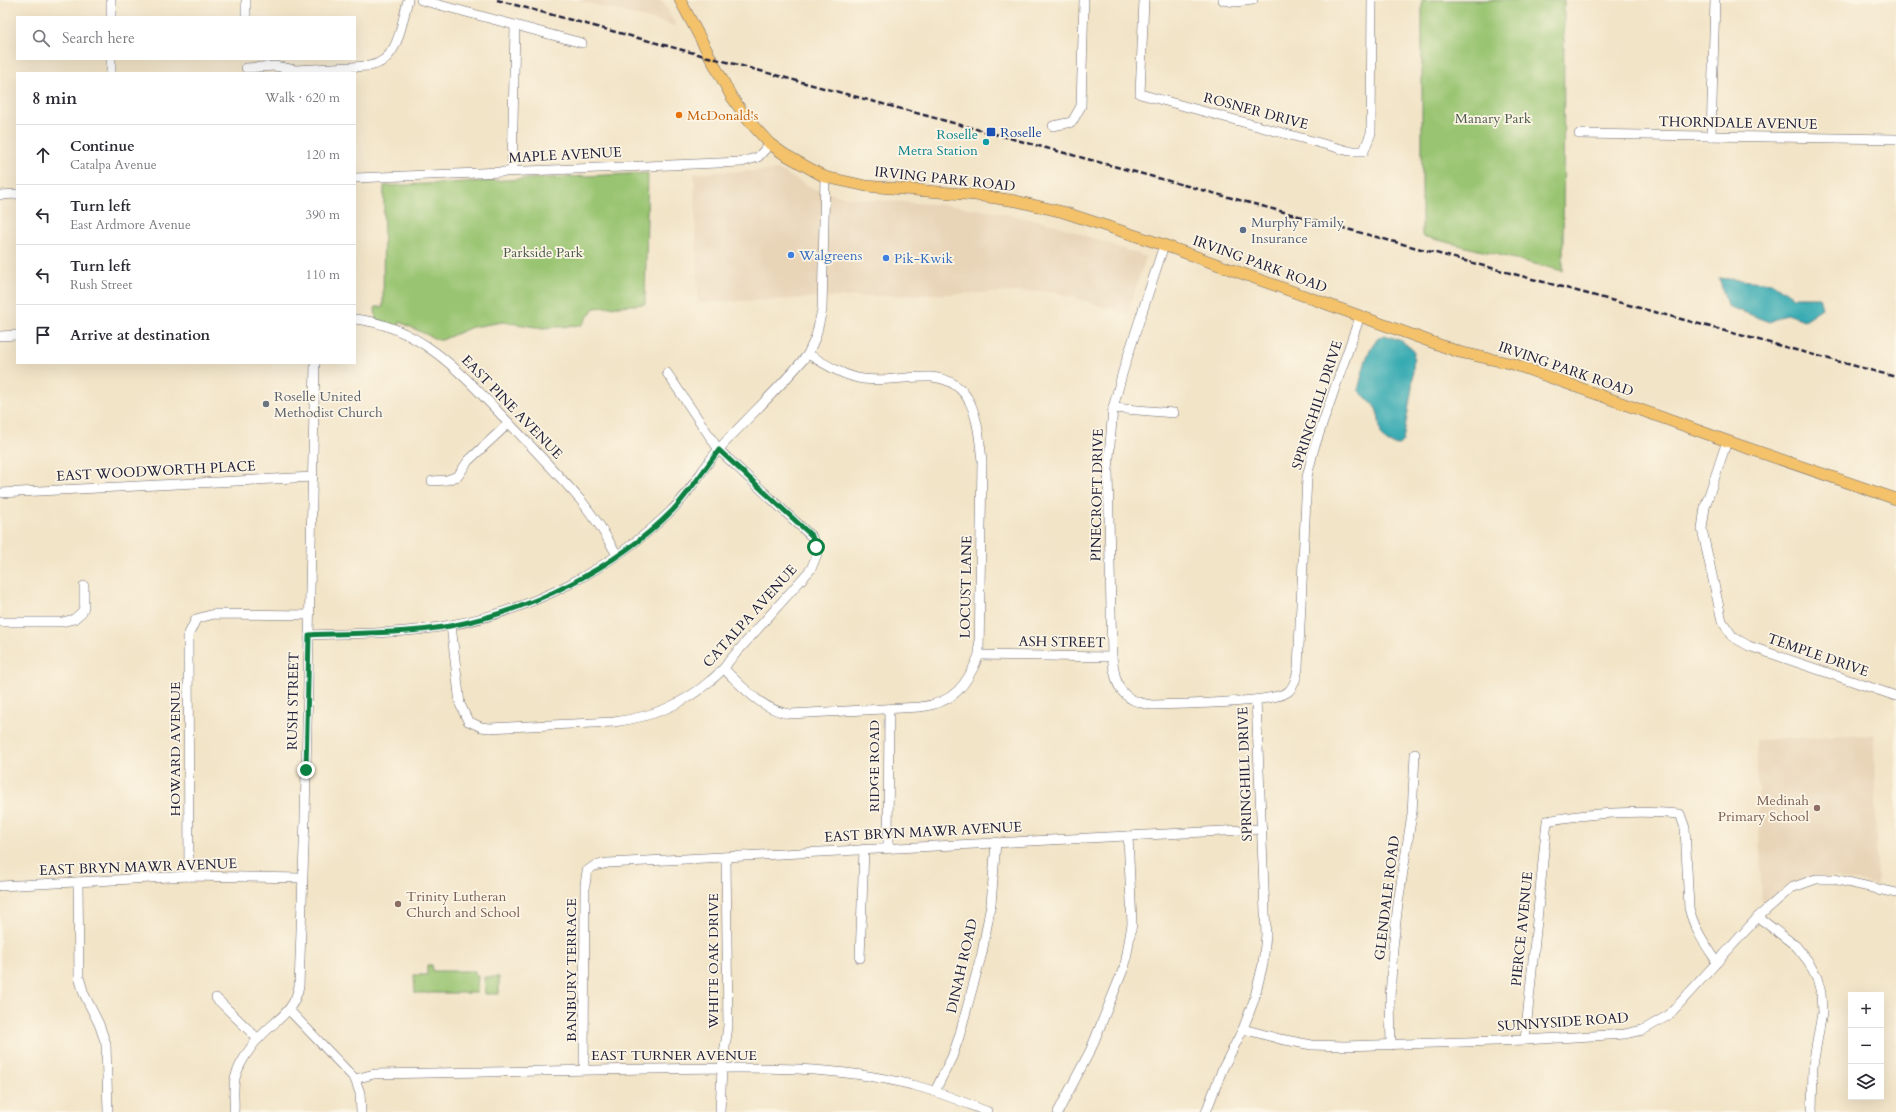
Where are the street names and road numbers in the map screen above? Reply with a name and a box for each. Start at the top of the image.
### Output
street label: ROSNER DRIVE [1202,88,1311,134]
street label: THORNDALE AVENUE [1658,112,1818,134]
street label: MAPLE AVENUE [508,143,622,167]
street label: IRVING PARK ROAD [874,162,1016,196]
street label: IRVING PARK ROAD [1190,231,1330,297]
street label: IRVING PARK ROAD [1496,337,1636,401]
street label: SPRINGHILL DRIVE [1287,338,1347,472]
street label: EAST PINE AVENUE [457,351,567,463]
street label: PINECROFT DRIVE [1086,428,1108,562]
street label: EAST WOODWORTH PLACE [56,456,257,486]
street label: LOCUST LANE [956,535,976,639]
street label: CATALPA AVENUE [699,560,802,672]
street label: TEMPLE DRIVE [1765,629,1872,681]
street label: ASH STREET [1018,632,1106,652]
street label: RUSH STREET [283,652,303,750]
street label: HOWARD AVENUE [166,681,185,816]
street label: SPRINGHILL DRIVE [1233,706,1257,842]
street label: RIDGE ROAD [865,720,884,812]
street label: EAST BRYN MAWR AVENUE [824,817,1023,847]
street label: GLENDALE ROAD [1370,835,1404,961]
street label: EAST BRYN MAWR AVENUE [39,854,238,880]
street label: PIERCE AVENUE [1507,870,1538,987]
street label: WHITE OAK DRIVE [704,893,723,1030]
street label: BANBURY TERRACE [562,898,581,1042]
street label: DINAH ROAD [942,917,982,1015]
street label: SUNNYSIDE ROAD [1497,1008,1629,1036]
street label: EAST TURNER AVENUE [591,1046,757,1065]

